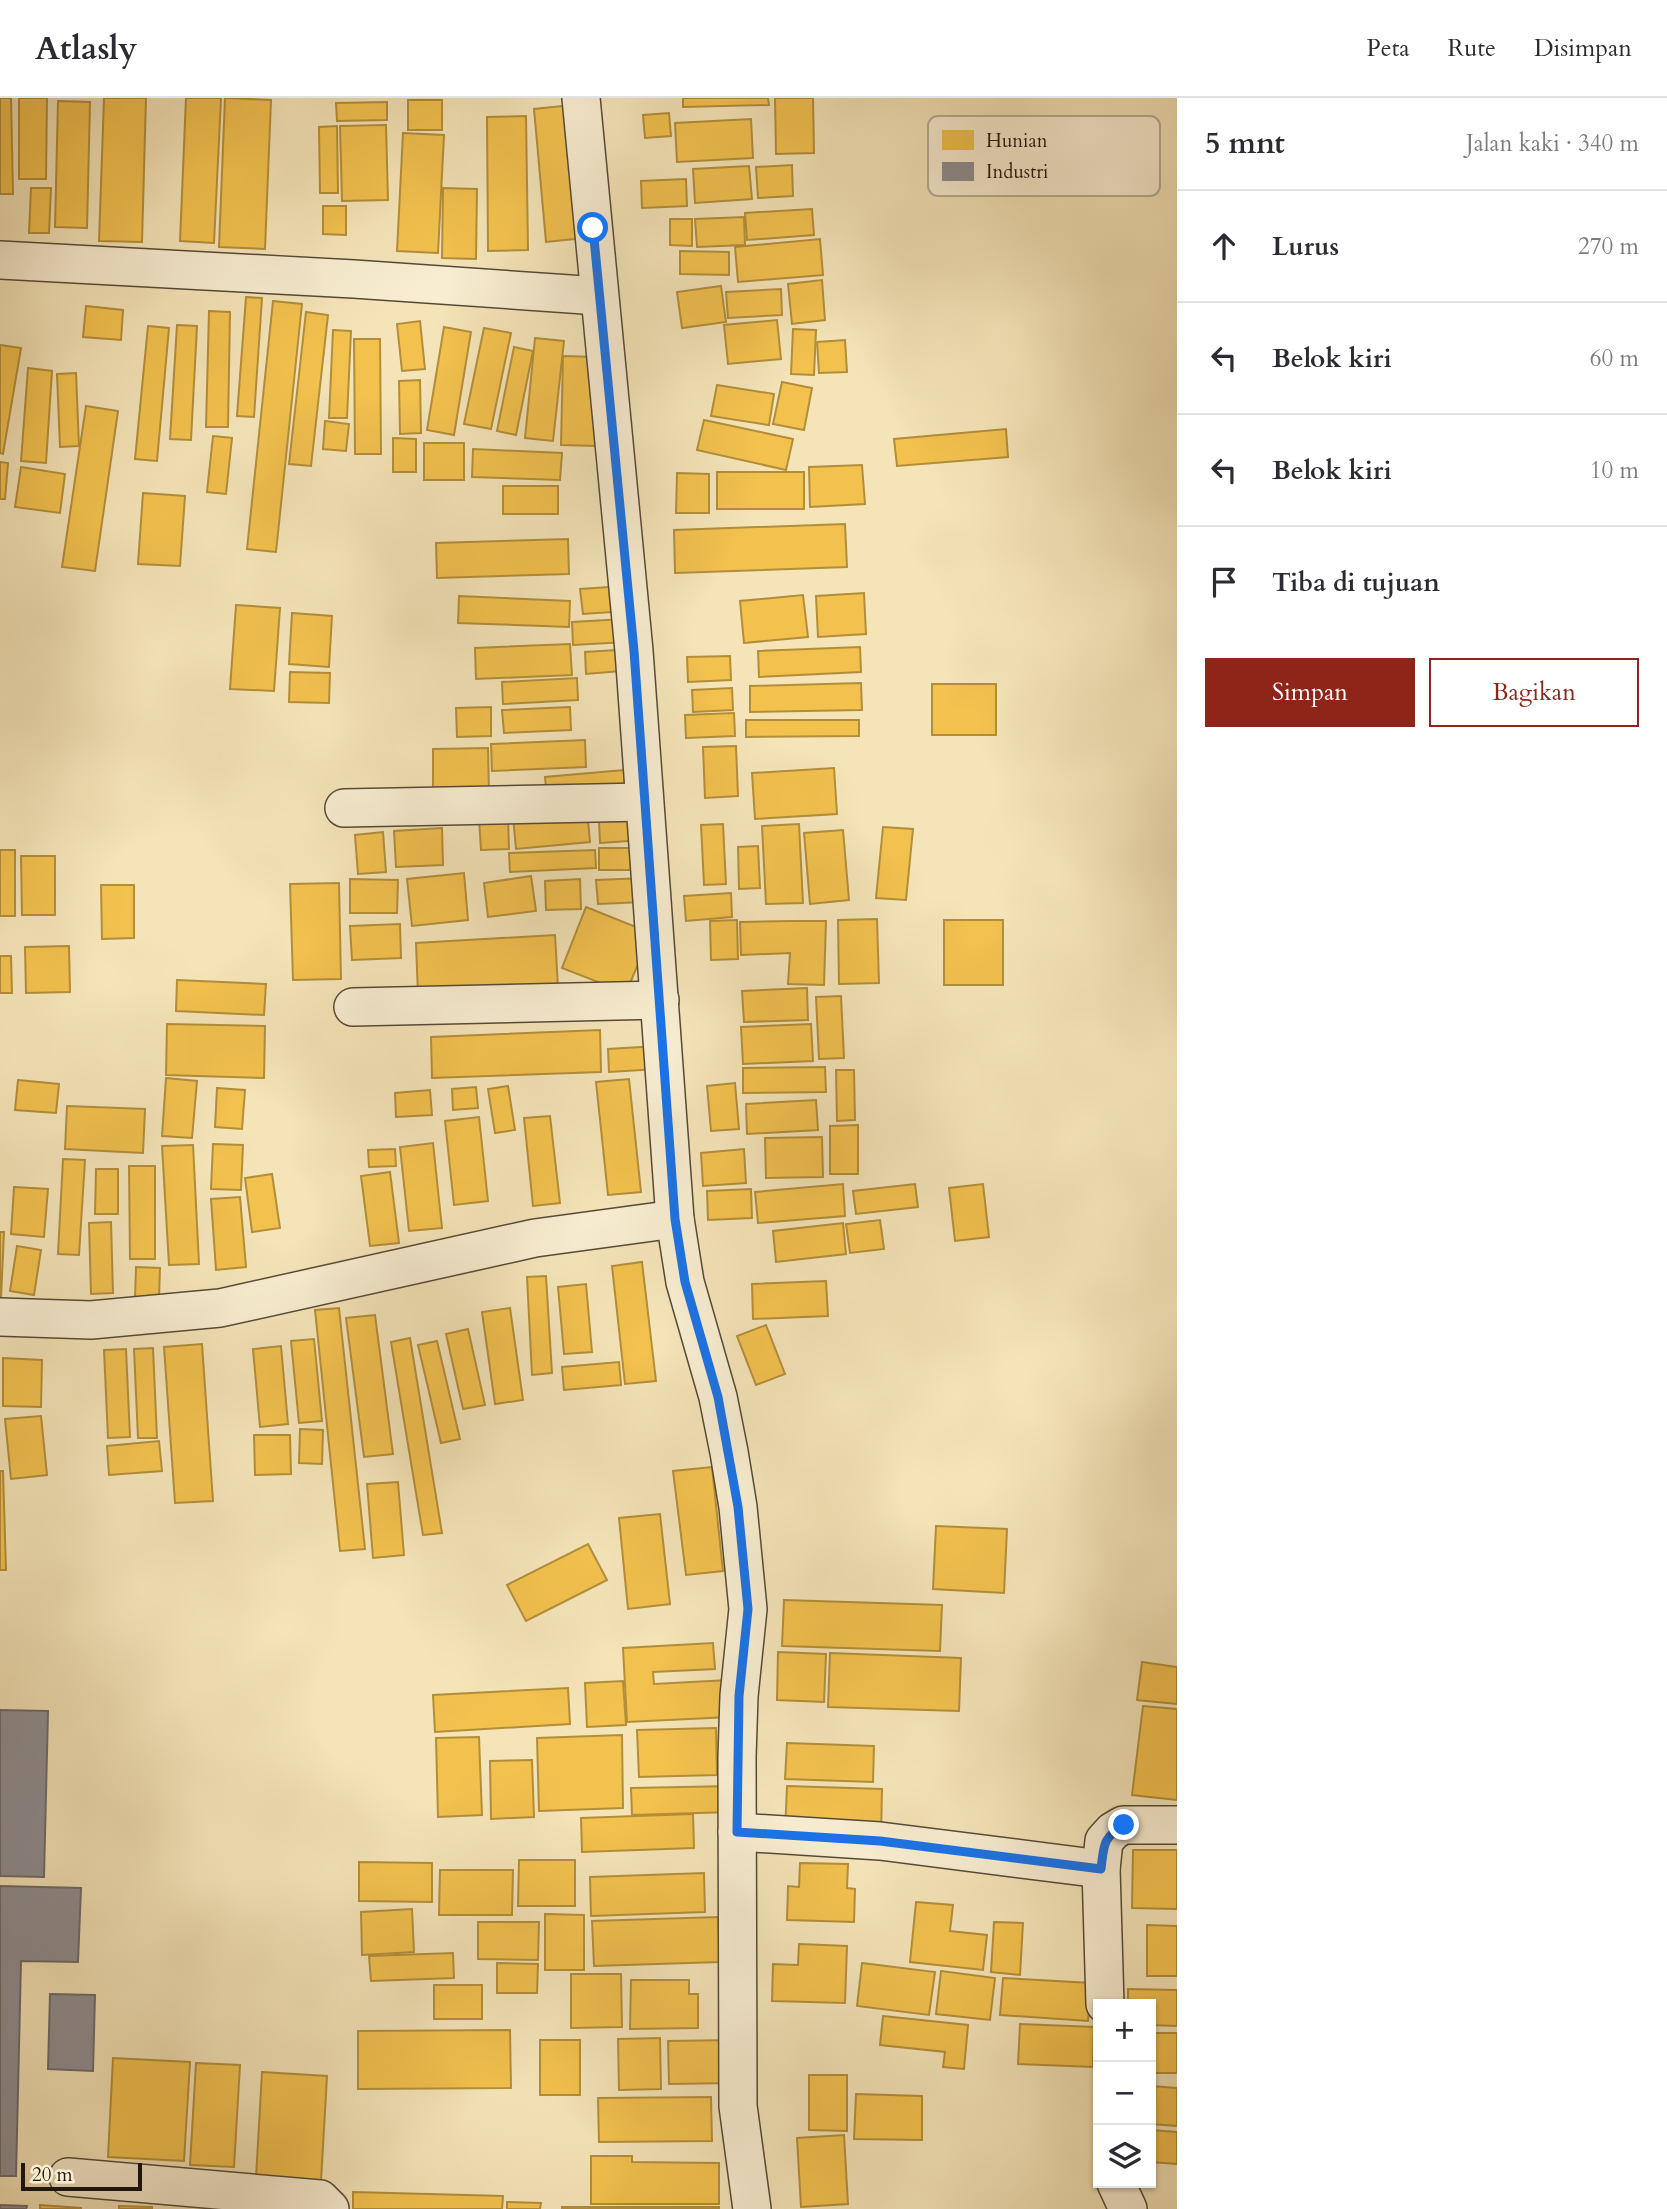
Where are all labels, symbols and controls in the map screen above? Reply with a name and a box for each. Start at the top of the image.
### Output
text: Atlasly [35,26,137,71]
text: Peta [1367,32,1410,65]
text: Rute [1448,32,1496,65]
text: Disimpan [1534,32,1632,65]
legend [928,116,1160,196]
text: 5 mnt [1205,123,1285,164]
text: Hunian [986,128,1048,154]
text: Jalan kaki · 340 m [1466,128,1639,159]
text: Industri [986,159,1048,185]
route start [577,212,608,243]
icon: ahead [1205,227,1243,265]
text: Lurus [1272,229,1339,264]
text: 270 m [1578,231,1639,262]
icon: left [1205,339,1243,377]
text: Belok kiri [1272,341,1392,376]
text: 60 m [1590,343,1639,374]
icon: left [1205,451,1243,489]
text: Belok kiri [1272,453,1392,488]
text: 10 m [1590,455,1639,486]
icon: arrive [1205,563,1243,601]
text: Tiba di tujuan [1272,565,1440,600]
button: Simpan [1205,658,1415,727]
button: Bagikan [1429,658,1639,727]
route end [1108,1809,1139,1840]
map controls [1093,1999,1156,2188]
button: + [1093,1999,1156,2062]
button: − [1093,2062,1156,2125]
button: layers [1093,2125,1156,2188]
scale bar [21,2160,142,2192]
text: 20 m [32,2162,73,2188]

